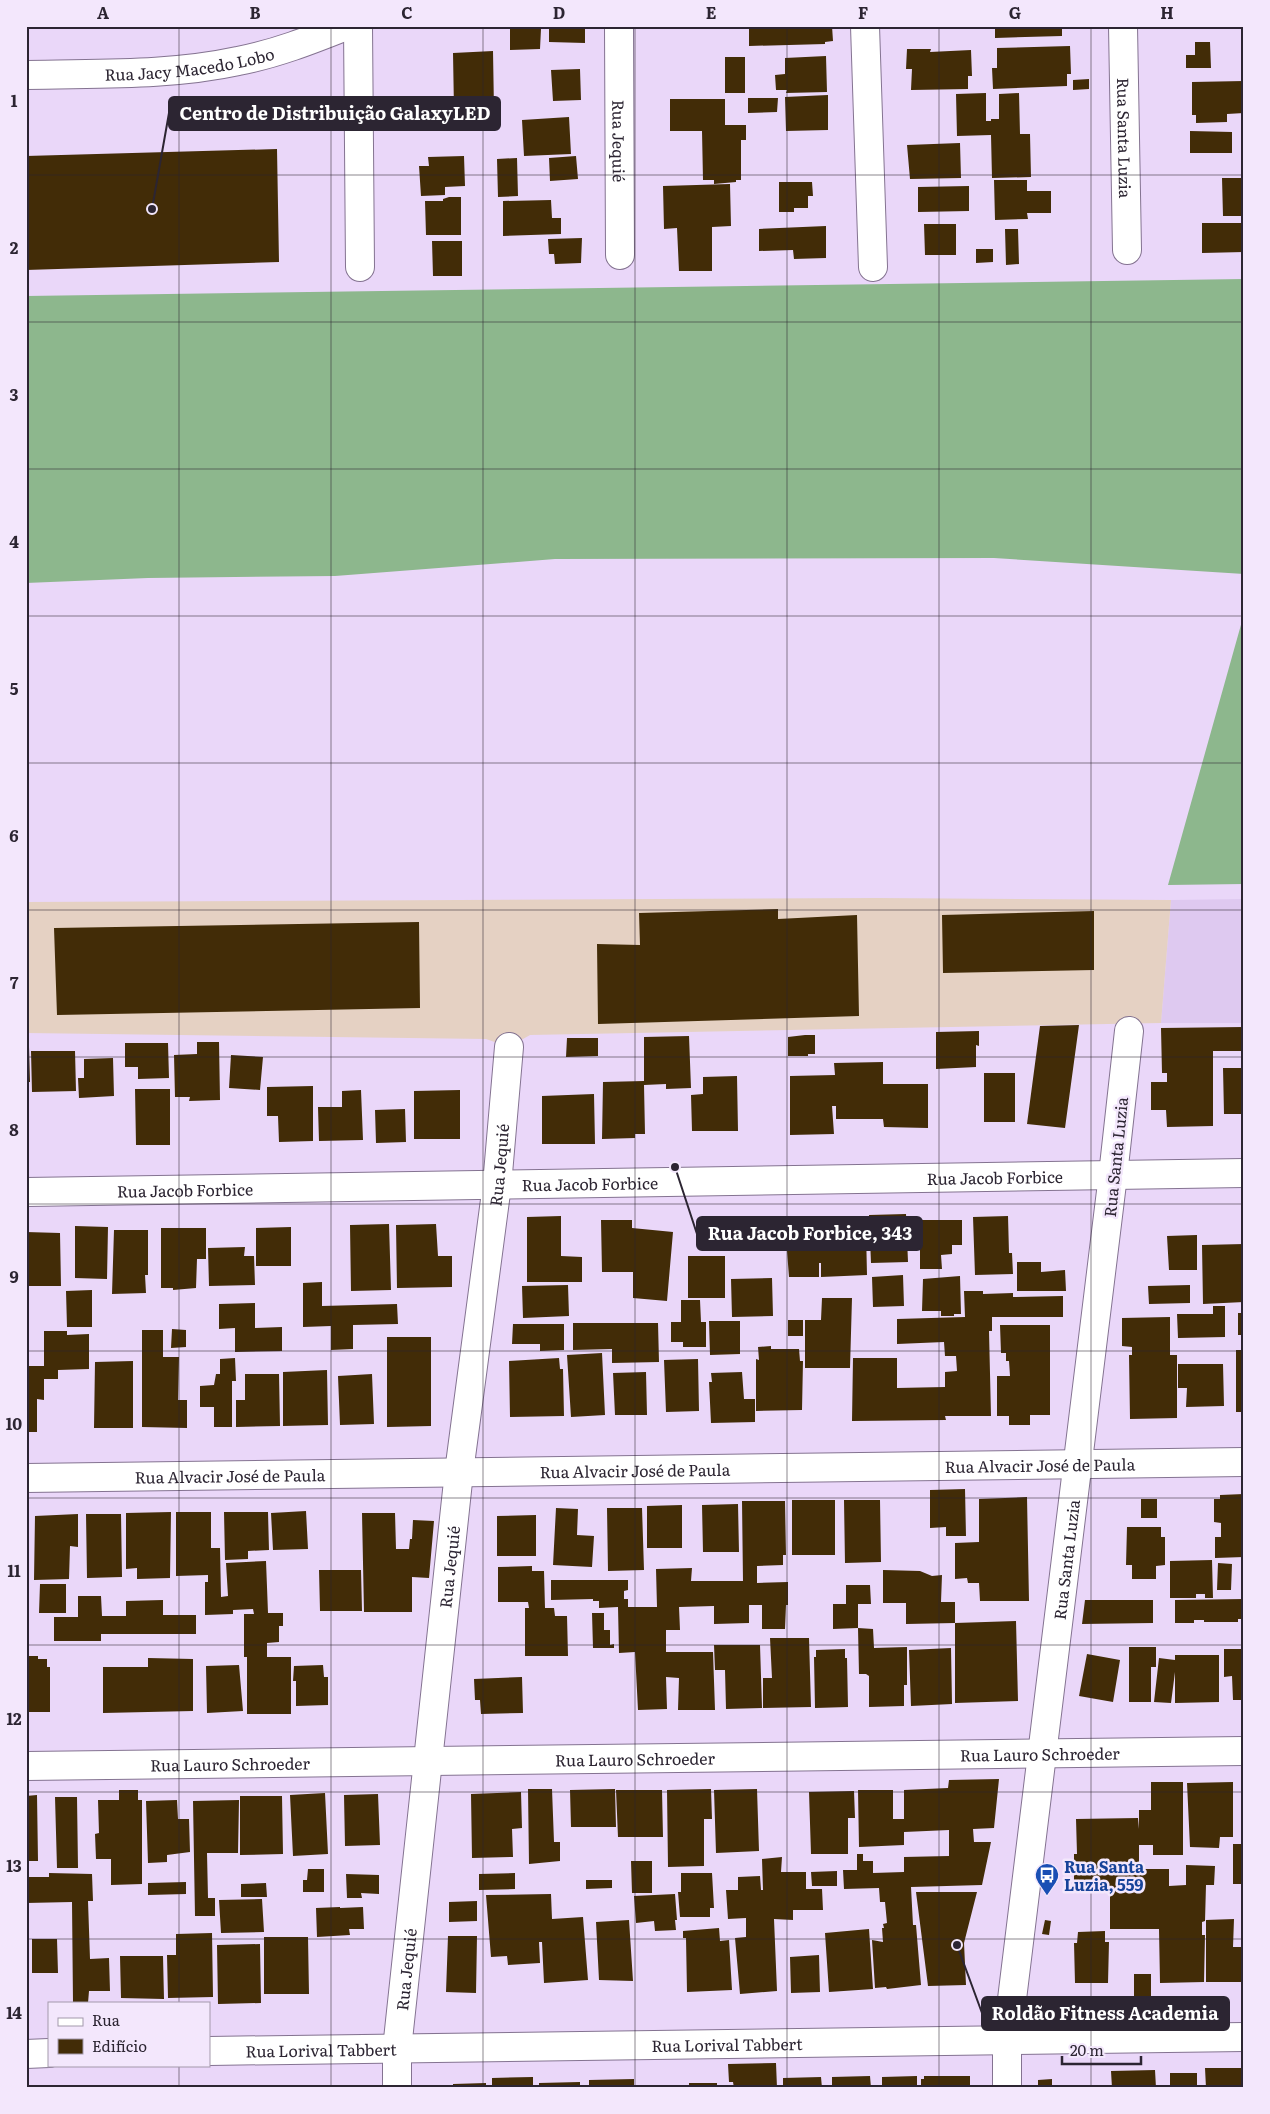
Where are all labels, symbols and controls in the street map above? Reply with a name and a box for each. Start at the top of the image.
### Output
text: A [97,0,109,24]
text: B [249,0,261,24]
text: C [401,0,413,24]
text: D [553,0,565,24]
text: E [706,0,717,24]
text: F [858,0,868,24]
text: G [1009,0,1021,24]
text: H [1160,0,1174,24]
street label: Rua Jacy Macedo Lobo [104,41,277,86]
street label: Rua Santa Luzia [1112,77,1138,199]
text: 1 [11,88,18,112]
callout: Centro de Distribuição GalaxyLED [169,97,500,130]
text: Centro de Distribuição GalaxyLED [179,99,491,126]
street label: Rua Jequié [607,100,632,182]
text: 2 [10,235,19,259]
text: 3 [10,382,19,406]
text: 4 [9,529,19,553]
text: 5 [10,676,19,700]
text: 6 [9,823,19,847]
text: 7 [10,970,19,994]
street label: Rua Santa Luzia [1097,1095,1133,1218]
text: 8 [9,1117,19,1141]
street label: Rua Jequié [482,1123,514,1208]
street label: Rua Jacob Forbice [927,1164,1063,1190]
street label: Rua Jacob Forbice [522,1170,658,1196]
street label: Rua Jacob Forbice [117,1176,253,1203]
callout: Rua Jacob Forbice, 343 [697,1217,922,1250]
text: Rua Jacob Forbice, 343 [708,1219,912,1246]
text: 9 [9,1264,19,1288]
text: 10 [6,1411,22,1435]
street label: Rua Alvacir José de Paula [944,1451,1136,1478]
street label: Rua Alvacir José de Paula [539,1457,731,1483]
street label: Rua Alvacir José de Paula [134,1462,326,1489]
street label: Rua Santa Luzia [1047,1498,1085,1621]
street label: Rua Jequié [432,1524,465,1609]
text: 11 [7,1558,21,1582]
text: 12 [6,1706,22,1730]
street label: Rua Lauro Schroeder [960,1741,1120,1766]
street label: Rua Lauro Schroeder [555,1746,715,1771]
street label: Rua Lauro Schroeder [150,1750,310,1776]
text: 13 [6,1853,22,1877]
place label: Rua Santa Luzia, 559 [1064,1854,1145,1896]
bus stop icon: Rua Santa Luzia, 559 [1034,1862,1060,1896]
street label: Rua Jequié [389,1927,422,2012]
callout: Roldão Fitness Academia [982,1997,1229,2030]
text: Roldão Fitness Academia [991,1999,1219,2026]
text: 14 [6,2000,22,2024]
legend [48,2002,210,2066]
text: Rua [92,2008,121,2031]
street label: Rua Lorival Tabbert [651,2031,803,2057]
text: Edifício [92,2034,147,2057]
scale bar [1062,2034,1141,2066]
street label: Rua Lorival Tabbert [245,2036,397,2063]
text: 20 m [1070,2038,1104,2061]

